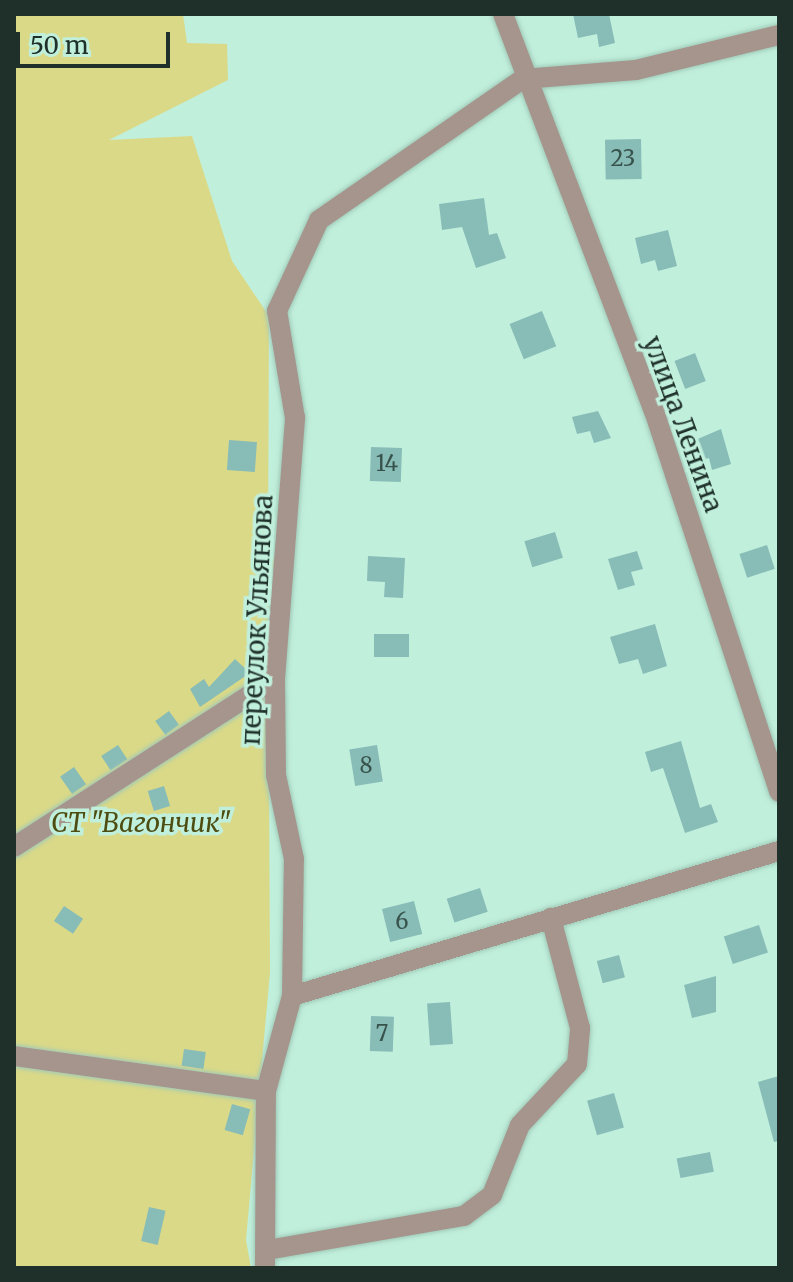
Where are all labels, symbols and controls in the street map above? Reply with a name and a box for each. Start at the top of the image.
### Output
scale bar [20,16,174,66]
text: 50 m [30,30,89,61]
house number: 23 [611,146,635,172]
street label: улица Ленина [637,332,729,516]
house number: 14 [376,451,398,477]
street label: переулок Ульянова [235,494,279,746]
house number: 8 [359,753,373,779]
park label: СТ "Вагончик" [51,807,231,839]
house number: 6 [395,909,409,935]
house number: 7 [376,1021,388,1047]

